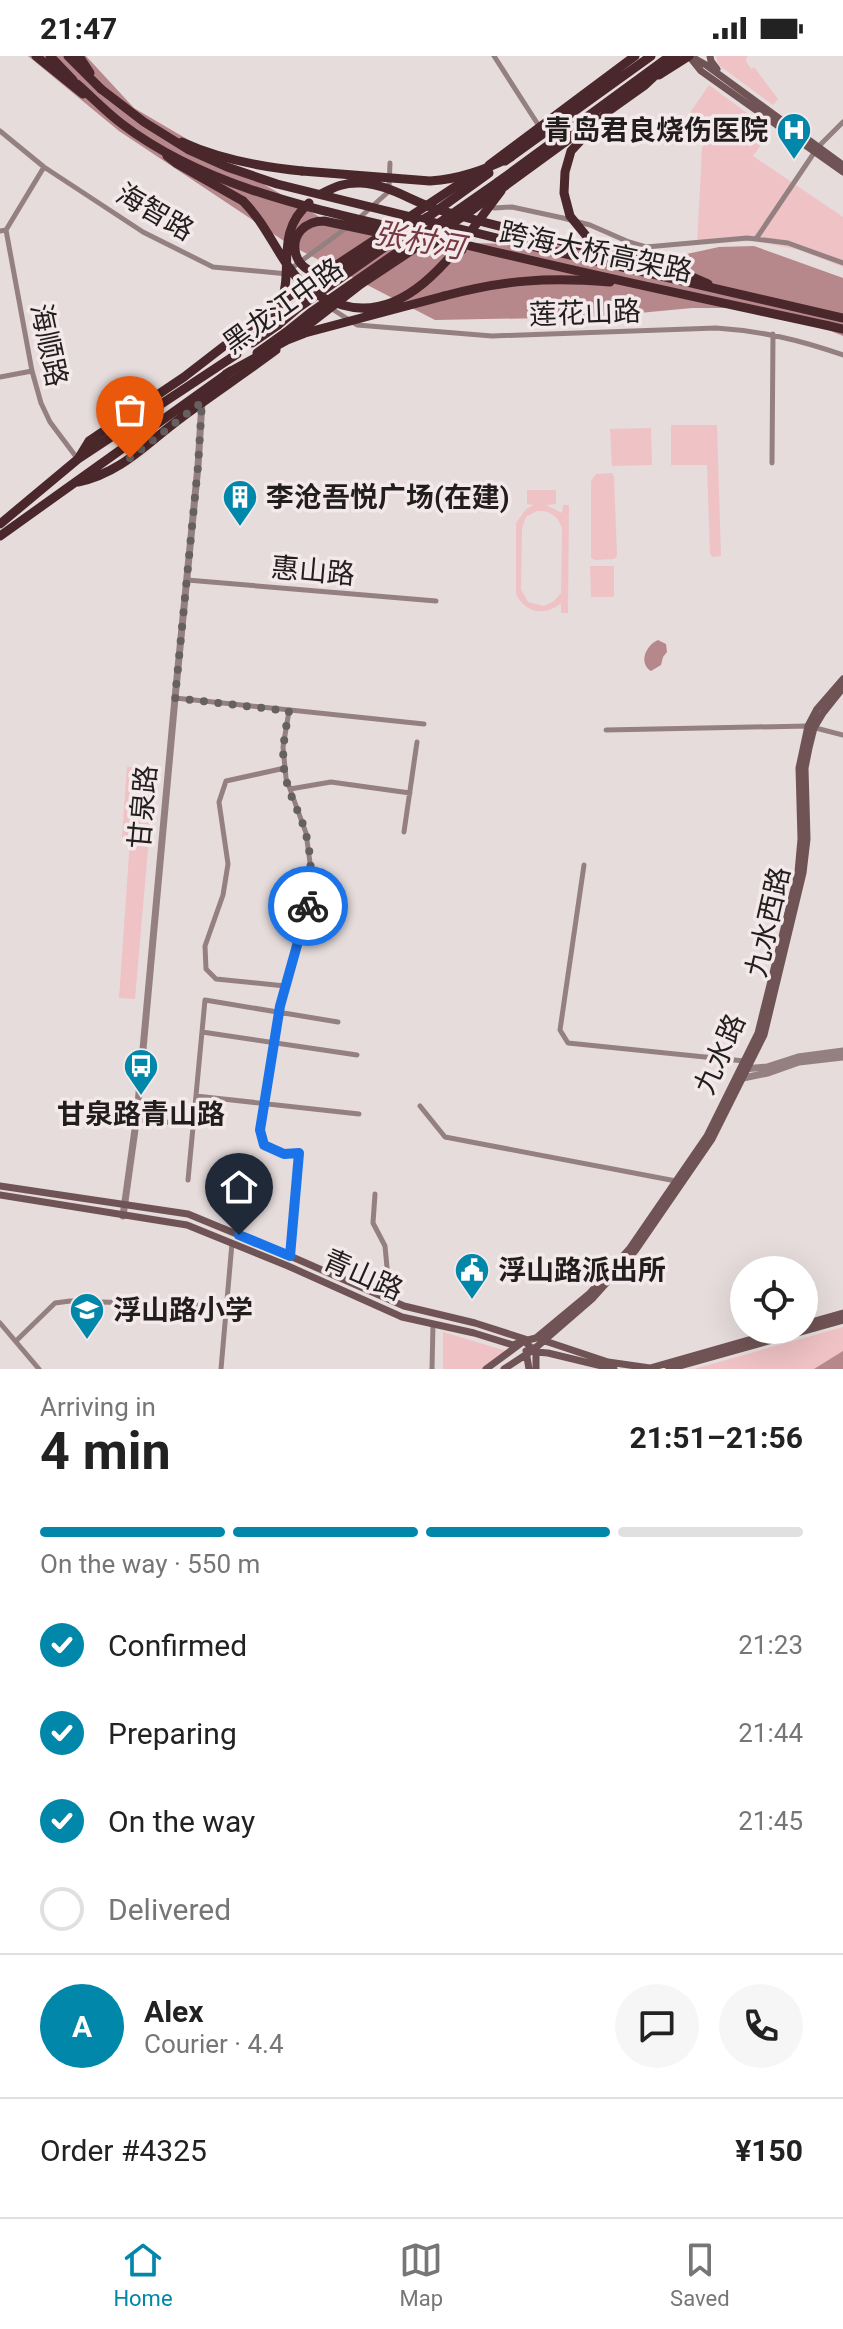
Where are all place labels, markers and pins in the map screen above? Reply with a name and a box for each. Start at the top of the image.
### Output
hospital icon: 青岛君良烧伤医院 [775,111,813,161]
place label: 青岛君良烧伤医院 [544,114,768,147]
pin [96,376,164,458]
building icon: 李沧吾悦广场(在建) [221,478,259,528]
place label: 李沧吾悦广场(在建) [266,481,510,514]
bus stop icon: 甘泉路青山路 [122,1047,160,1097]
place label: 甘泉路青山路 [57,1098,225,1131]
pin [205,1153,273,1235]
public building icon: 浮山路派出所 [453,1251,491,1301]
place label: 浮山路派出所 [498,1254,666,1287]
school or university icon: 浮山路小学 [68,1291,106,1341]
place label: 浮山路小学 [113,1294,253,1327]

